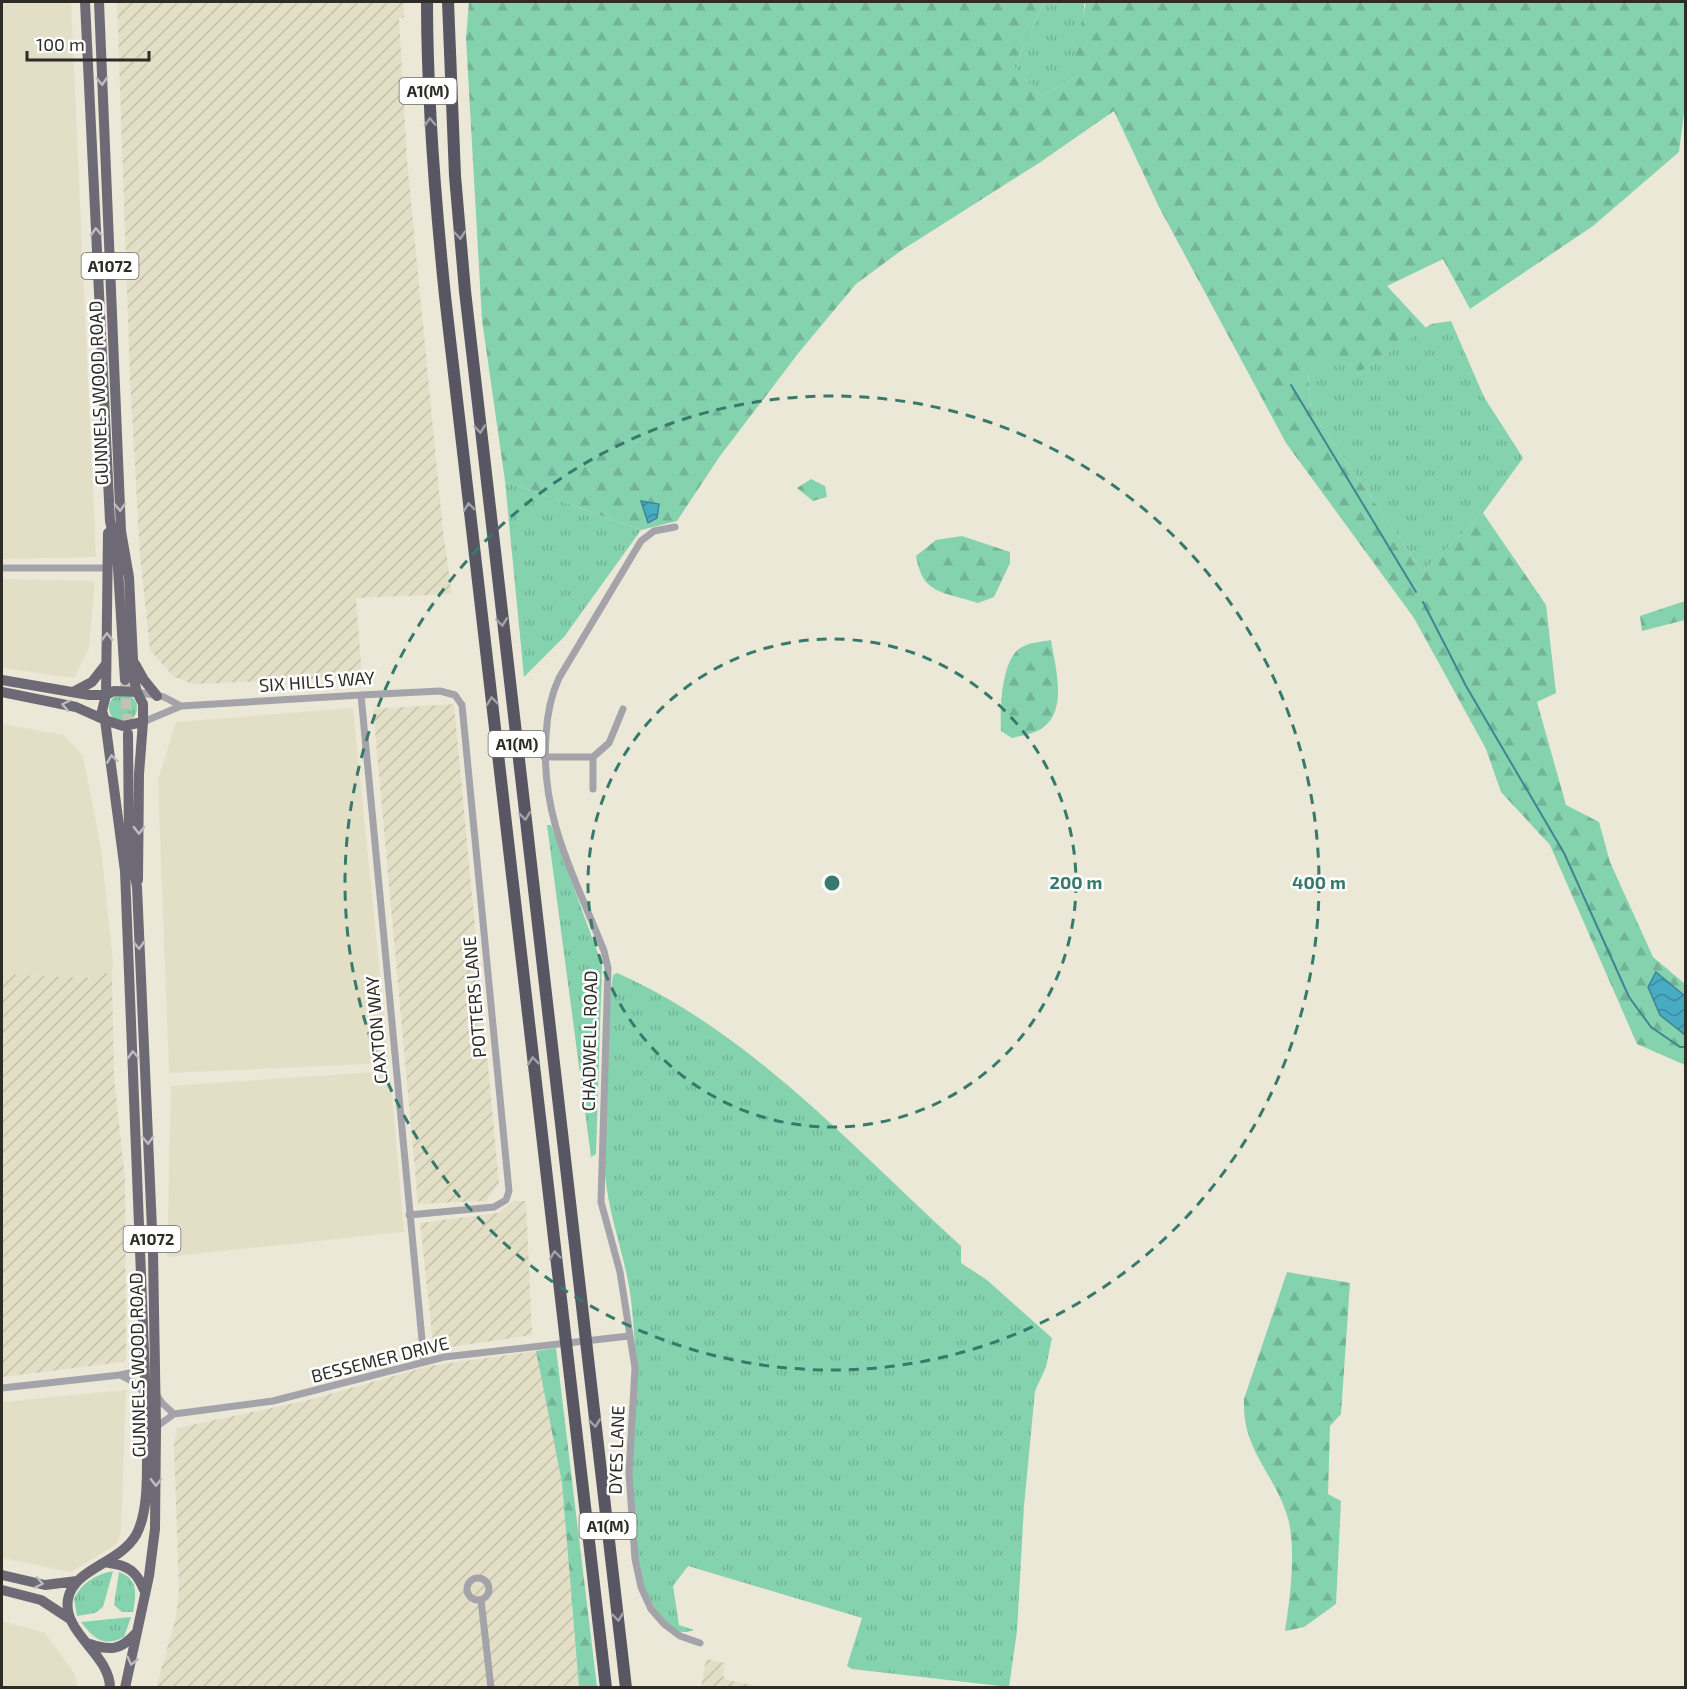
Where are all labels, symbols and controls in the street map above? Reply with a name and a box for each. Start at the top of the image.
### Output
scale bar [27,24,148,62]
text: 100 m [36,33,85,55]
one-way arrow [96,76,109,85]
road number: A1(M) [400,78,456,104]
one-way arrow [424,118,437,127]
one-way arrow [90,228,103,237]
one-way arrow [453,230,466,239]
road number: A1072 [82,253,138,279]
street label: GUNNELS WOOD ROAD [84,300,112,486]
one-way arrow [473,424,486,433]
one-way arrow [114,502,127,511]
one-way arrow [463,502,476,512]
one-way arrow [496,618,508,627]
one-way arrow [101,632,113,641]
street label: SIX HILLS WAY [258,666,376,696]
one-way arrow [486,696,498,705]
one-way arrow [61,699,71,712]
road number: A1(M) [488,731,546,757]
one-way arrow [106,754,118,764]
one-way arrow [519,811,531,821]
one-way arrow [133,826,145,835]
text: 200 m [1050,871,1102,893]
text: 400 m [1292,871,1346,893]
centre of rings [822,873,842,893]
street label: POTTERS LANE [458,935,490,1059]
one-way arrow [133,940,146,949]
street label: CHADWELL ROAD [577,970,601,1112]
street label: CAXTON WAY [360,974,392,1085]
one-way arrow [127,1051,140,1060]
one-way arrow [527,1057,540,1066]
one-way arrow [141,1135,154,1144]
road number: A1072 [124,1226,180,1252]
one-way arrow [550,1250,562,1260]
street label: GUNNELS WOOD ROAD [124,1272,150,1458]
street label: BESSEMER DRIVE [309,1331,451,1387]
street label: DYES LANE [603,1405,629,1495]
one-way arrow [588,1419,601,1428]
one-way arrow [150,1477,162,1486]
road number: A1(M) [580,1513,636,1539]
one-way arrow [34,1576,44,1589]
one-way arrow [611,1612,624,1621]
one-way arrow [126,1656,139,1666]

